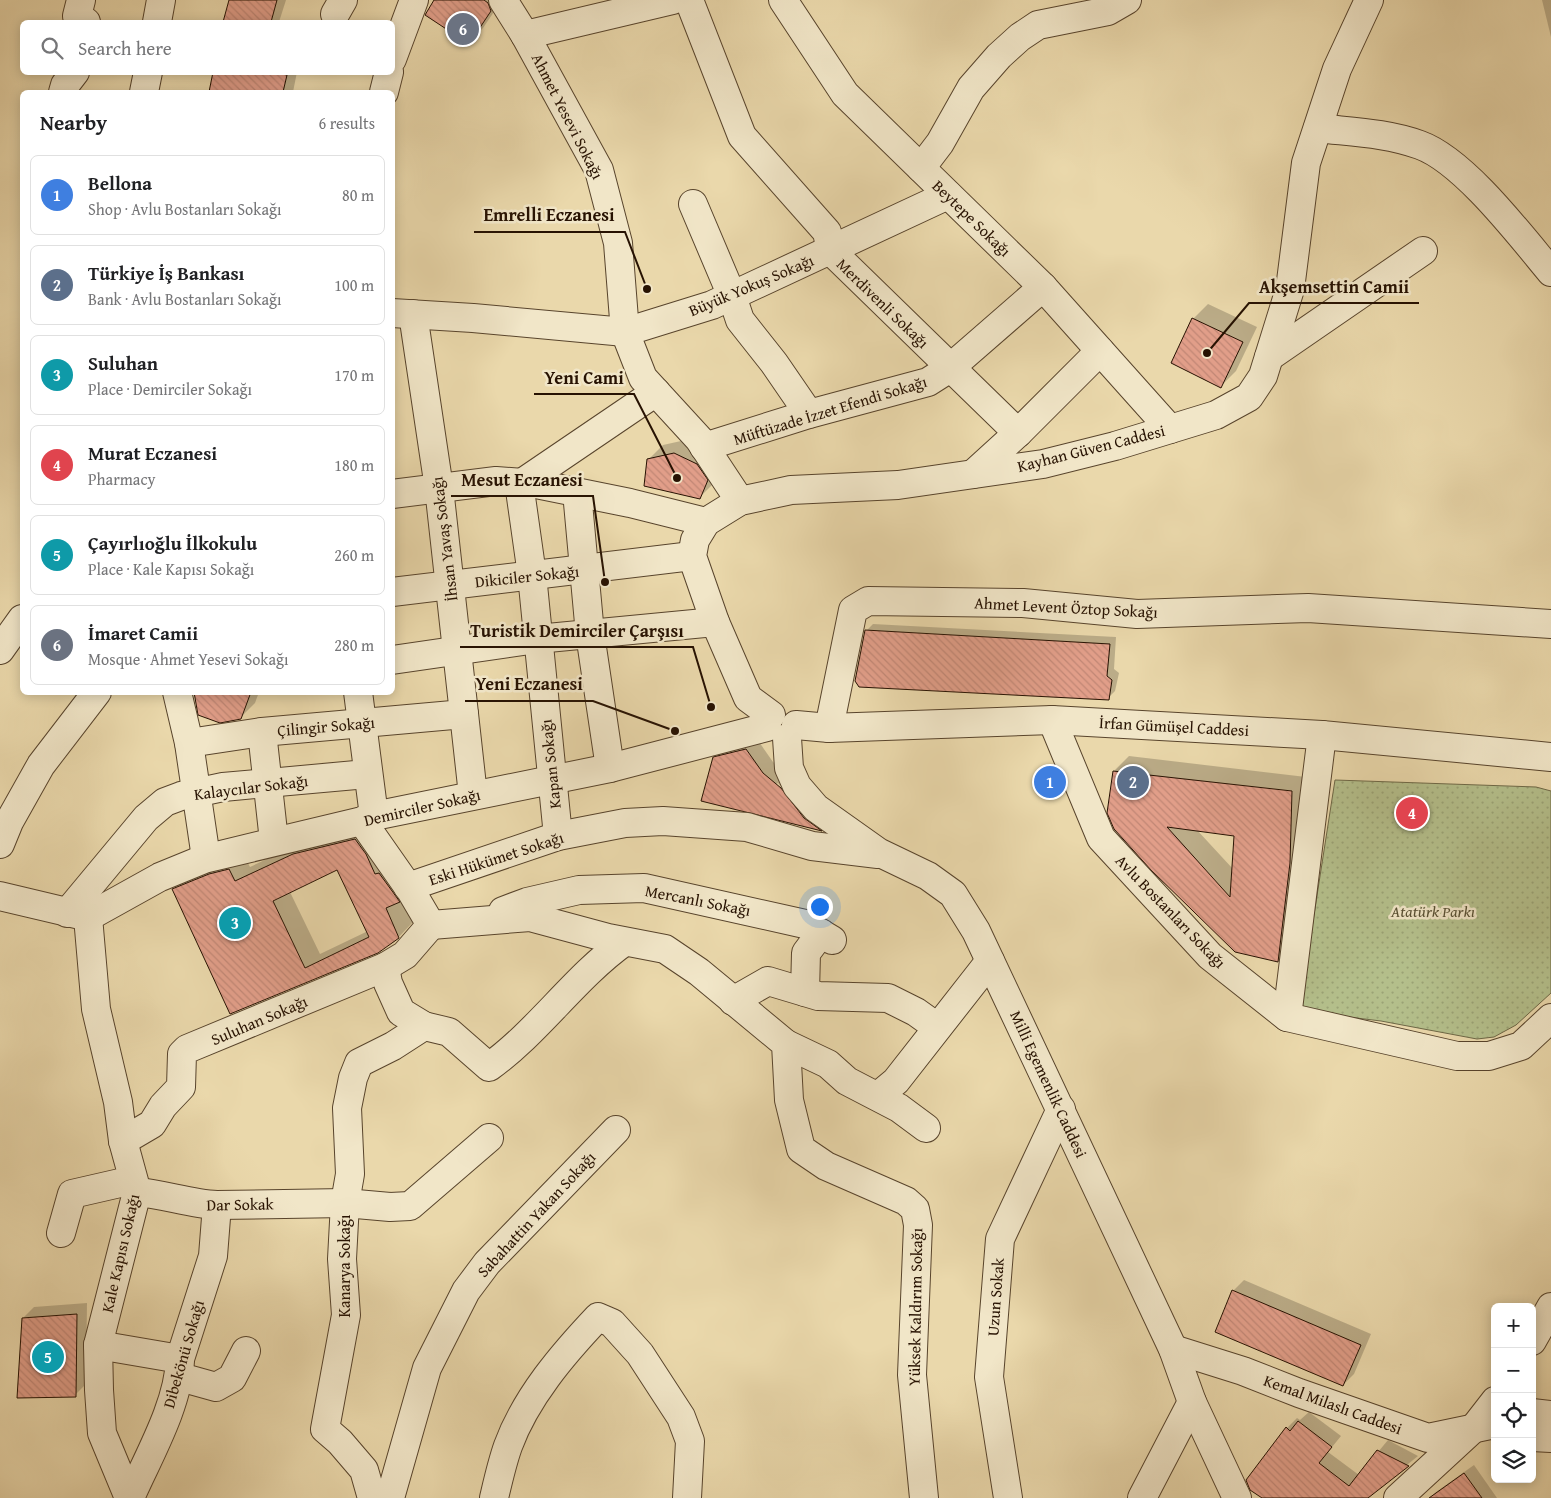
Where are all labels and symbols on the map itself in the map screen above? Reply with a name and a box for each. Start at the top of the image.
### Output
pin: 6 [447,10,479,48]
street label: Ahmet Yesevi Sokağı [526,49,610,184]
street label: Beytepe Sokağı [927,174,1017,262]
callout: Emrelli Eczanesi [474,199,625,232]
text: Emrelli Eczanesi [483,201,615,228]
street label: Büyük Yokuş Sokağı [685,248,818,322]
street label: Merdivenli Sokağı [831,252,935,354]
callout: Akşemsettin Camii [1249,270,1419,303]
text: Akşemsettin Camii [1259,273,1409,300]
callout: Yeni Cami [534,361,634,394]
text: Yeni Cami [544,364,624,391]
street label: Müftüzade İzzet Efendi Sokağı [730,369,930,451]
street label: Kayhan Güven Caddesi [1015,418,1168,478]
callout: Mesut Eczanesi [451,463,593,496]
text: Mesut Eczanesi [461,466,583,493]
street label: İhsan Yavaş Sokağı [424,475,464,603]
street label: Dikiciler Sokağı [474,559,581,593]
street label: Ahmet Levent Öztop Sokağı [974,590,1159,624]
callout: Turistik Demirciler Çarşısı [460,614,693,647]
text: Turistik Demirciler Çarşısı [470,617,684,644]
callout: Yeni Eczanesi [465,668,593,701]
text: Yeni Eczanesi [475,670,583,697]
street label: Çilingir Sokağı [276,710,376,742]
street label: İrfan Gümüşel Caddesi [1098,710,1250,742]
street label: Kapan Sokağı [533,718,567,810]
pin: 1 [1034,763,1066,801]
pin: 2 [1117,763,1149,801]
street label: Kalaycılar Sokağı [192,768,310,806]
street label: Demirciler Sokağı [361,782,483,832]
pin: 4 [1396,794,1428,832]
street label: Eski Hükümet Sokağı [425,825,567,891]
street label: Avlu Bostanları Sokağı [1110,849,1232,974]
street label: Mercanlı Sokağı [643,878,753,922]
your location [807,894,833,920]
park label: Atatürk Parkı [1390,899,1475,923]
pin: 3 [219,904,251,942]
street label: Suluhan Sokağı [207,989,311,1051]
street label: Milli Egemenlik Caddesi [1004,1006,1094,1162]
street label: Sabahattin Yakan Sokağı [471,1145,601,1282]
street label: Kale Kapısı Sokağı [95,1191,145,1315]
street label: Dar Sokak [206,1191,275,1217]
street label: Kanarya Sokağı [332,1214,356,1318]
street label: Yüksek Kaldırım Sokağı [902,1227,928,1386]
street label: Uzun Sokak [980,1256,1010,1337]
street label: Dibekönü Sokağı [156,1297,210,1411]
pin: 5 [32,1338,64,1376]
street label: Kemal Milaslı Caddesi [1260,1368,1406,1440]

